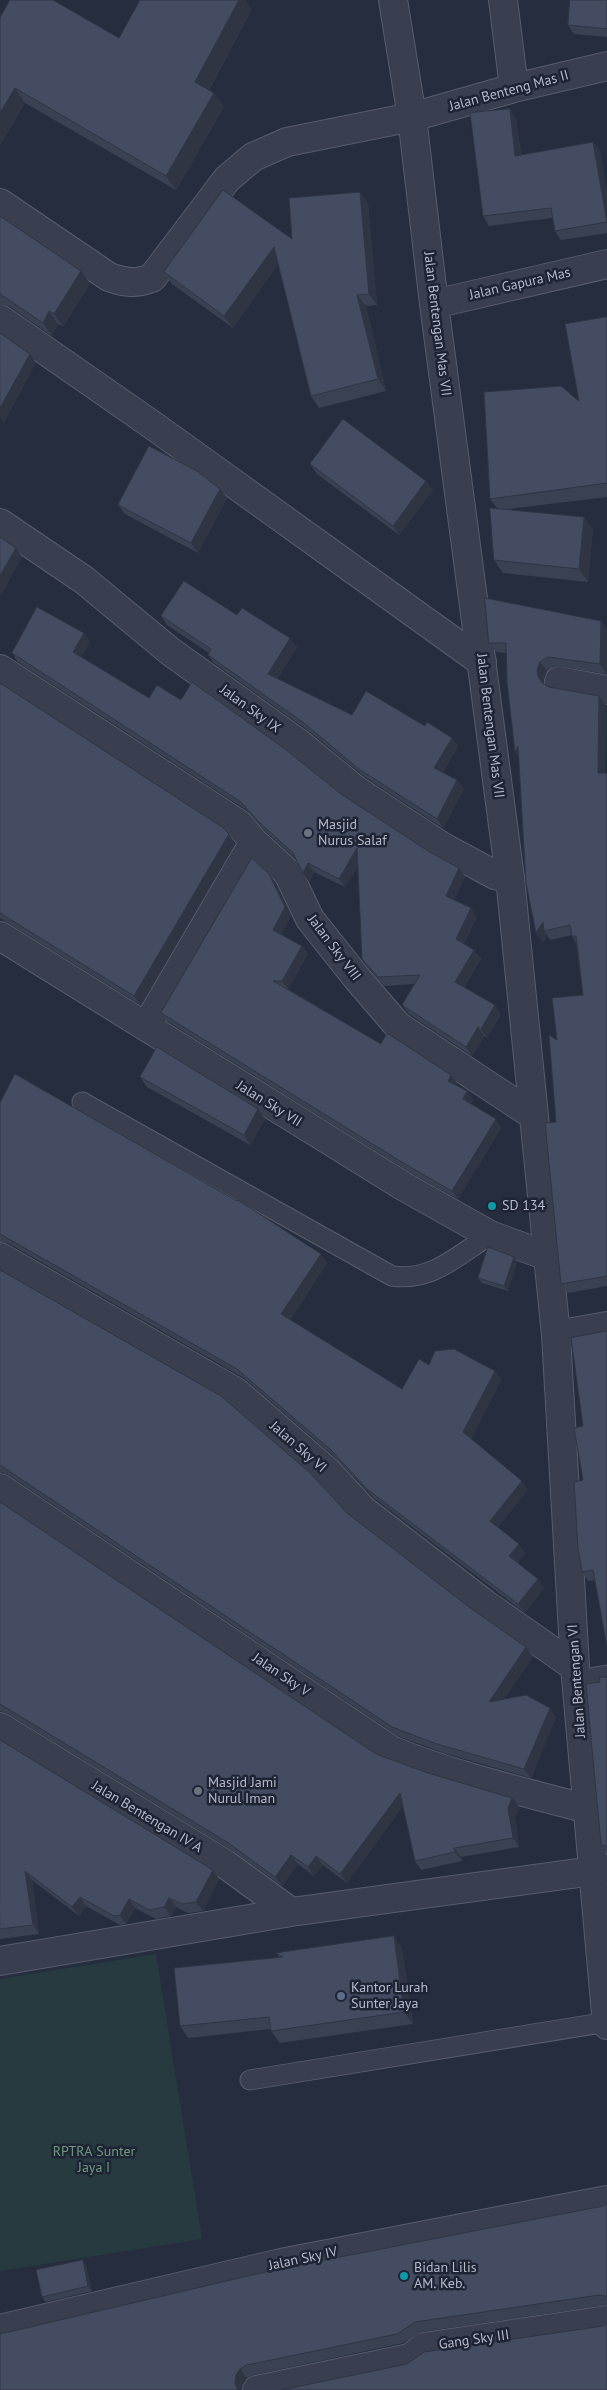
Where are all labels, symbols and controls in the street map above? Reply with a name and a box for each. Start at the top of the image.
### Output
street label: Jalan Benteng Mas II [448,67,570,115]
street label: Jalan Bentengan Mas VII [420,251,454,397]
street label: Jalan Gapura Mas [468,264,572,304]
street label: Jalan Bentengan Mas VII [473,653,507,799]
street label: Jalan Sky IX [217,681,283,737]
place label: Masjid Nurus Salaf [318,817,387,850]
marker: Masjid Nurus Salaf [302,827,314,839]
street label: Jalan Sky VIII [304,912,364,984]
street label: Jalan Sky VII [233,1077,305,1131]
place label: SD 134 [502,1198,545,1214]
marker: SD 134 [486,1200,498,1212]
street label: Jalan Sky VI [266,1418,330,1476]
street label: Jalan Bentengan VI [565,1624,589,1738]
street label: Jalan Sky V [249,1650,313,1700]
place label: Masjid Jami Nurul Iman [208,1775,277,1808]
street label: Jalan Bentengan IV A [89,1777,205,1857]
marker: Masjid Jami Nurul Iman [192,1785,204,1797]
place label: Kantor Lurah Sunter Jaya [351,1980,428,2012]
marker: Kantor Lurah Sunter Jaya [335,1990,347,2002]
park label: RPTRA Sunter Jaya I [53,2144,135,2176]
street label: Jalan Sky IV [267,2244,339,2274]
place label: Bidan Lilis AM. Keb. [414,2260,477,2292]
marker: Bidan Lilis AM. Keb. [398,2270,410,2282]
street label: Gang Sky III [438,2327,510,2353]

